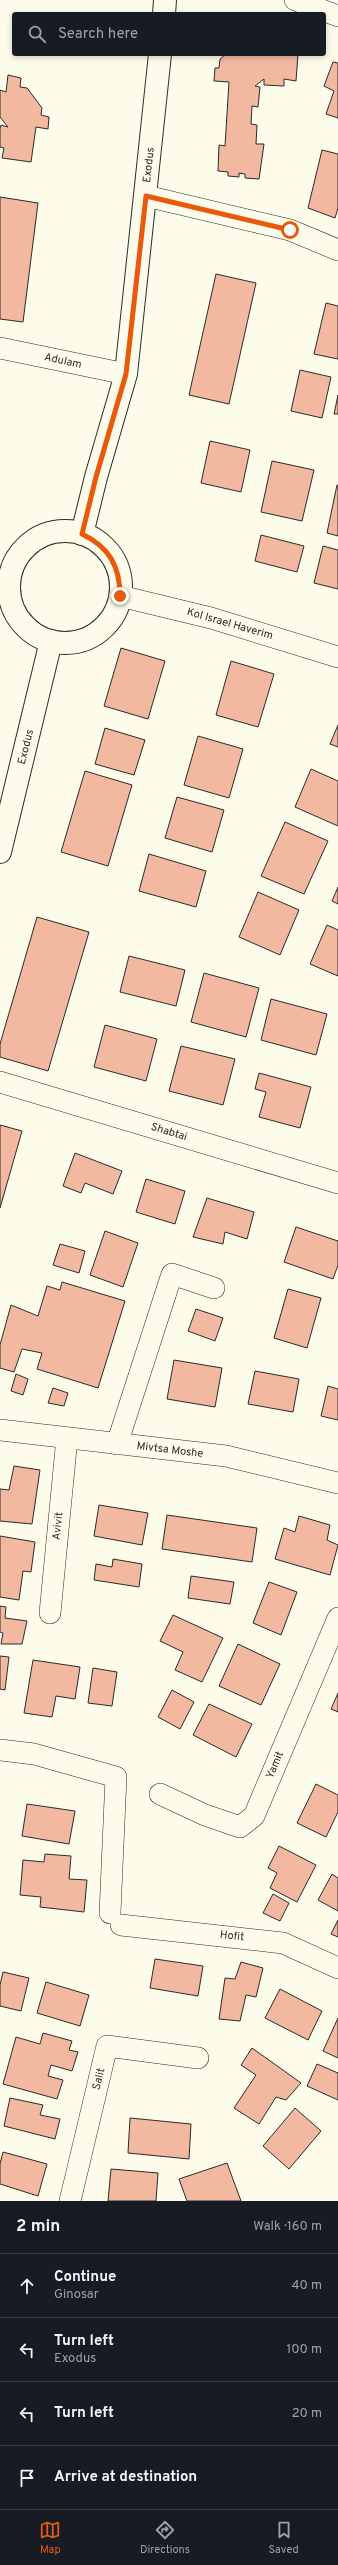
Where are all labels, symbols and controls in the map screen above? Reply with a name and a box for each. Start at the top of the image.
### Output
search box [12,12,326,56]
icon: search [26,23,48,45]
text: Search here [58,25,138,44]
street label: Exodus [140,146,158,184]
route start [281,221,299,239]
street label: Adulam [43,350,83,372]
route end [111,587,129,605]
street label: Kol Israel Haverim [185,605,275,643]
street label: Exodus [15,728,37,766]
street label: Shabtai [149,1120,189,1144]
street label: Mivtsa Moshe [136,1439,204,1461]
street label: Avivit [50,1511,66,1541]
street label: Yamit [263,1749,287,1781]
street label: Hofit [219,1928,245,1944]
street label: Salit [90,2067,108,2091]
text: 2 min [16,2216,60,2238]
text: Walk · 160 m [253,2219,322,2235]
text: Continue [54,2268,116,2287]
icon: ahead [16,2275,38,2297]
text: 40 m [292,2278,322,2294]
text: Ginosar [54,2287,99,2303]
text: Turn left [54,2332,114,2351]
icon: left [16,2339,38,2361]
text: 100 m [286,2342,322,2358]
text: Exodus [54,2351,96,2367]
icon: left [16,2403,38,2425]
text: Turn left [54,2404,114,2423]
text: 20 m [292,2406,322,2422]
icon: arrive [16,2467,38,2489]
text: Arrive at destination [54,2468,197,2487]
tab: Map [39,2519,61,2557]
tab: Directions [140,2519,190,2557]
tab: Saved [268,2519,299,2557]

